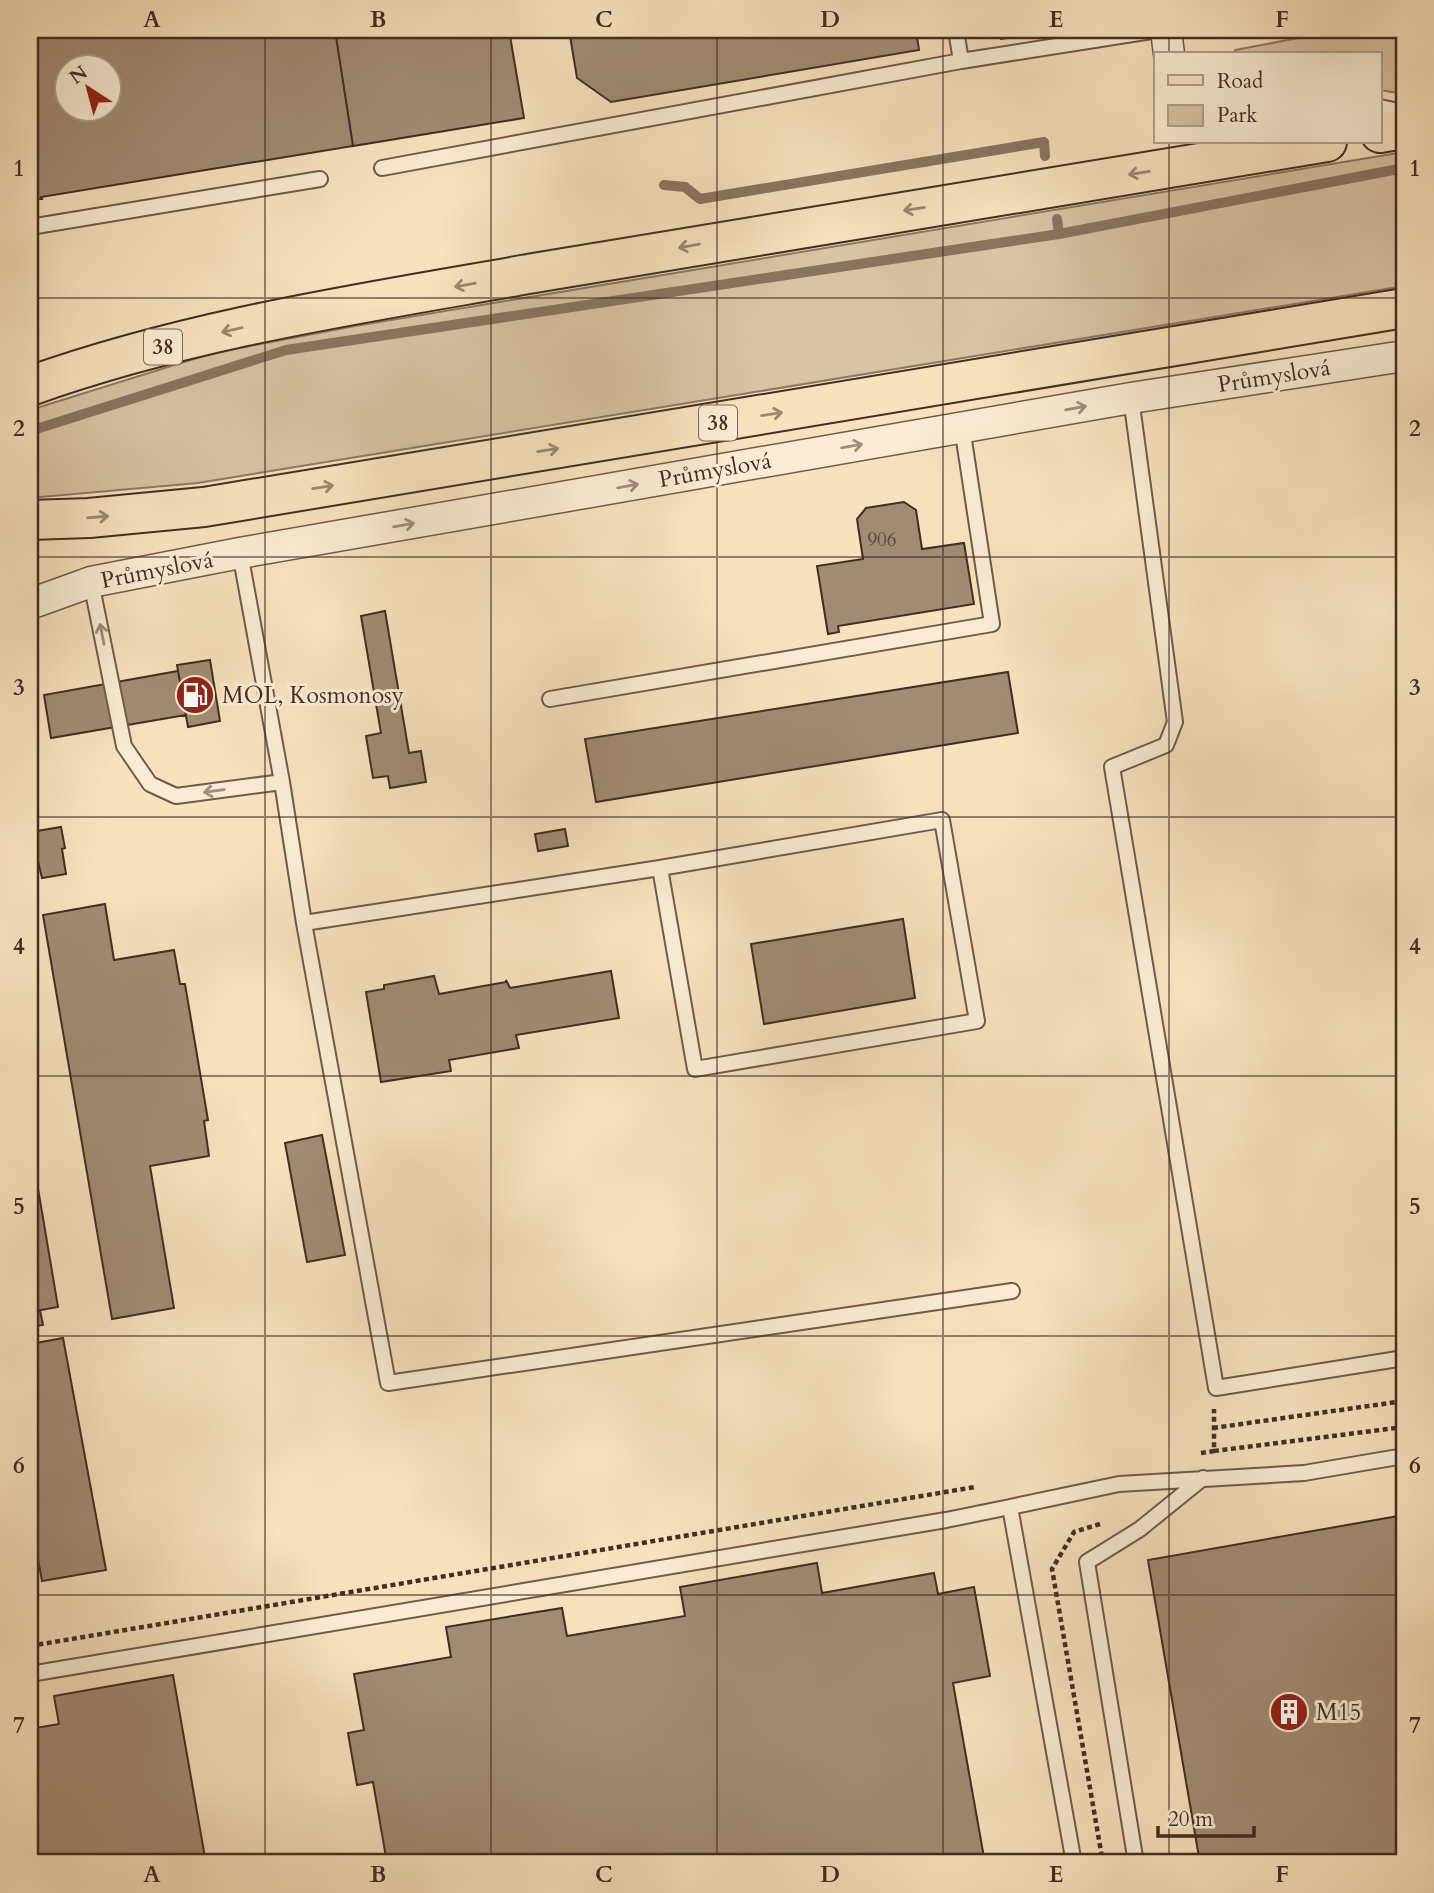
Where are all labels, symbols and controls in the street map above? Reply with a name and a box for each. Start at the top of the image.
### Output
text: A [143,4,161,35]
text: B [370,4,386,35]
text: C [595,4,613,35]
text: D [820,4,840,35]
text: E [1049,4,1063,35]
text: F [1275,4,1289,35]
north arrow [52,52,122,122]
legend [1154,52,1382,144]
text: N [64,59,93,90]
text: Road [1217,67,1263,96]
text: Park [1217,101,1258,130]
text: 1 [13,153,25,184]
text: 1 [1409,153,1421,184]
one-way arrow [1128,167,1151,180]
one-way arrow [903,203,926,216]
one-way arrow [679,240,701,253]
one-way arrow [454,279,477,292]
one-way arrow [221,324,243,337]
road number: 38 [144,330,182,364]
street label: Průmyslová [1215,352,1333,400]
one-way arrow [1064,400,1087,414]
road number: 38 [699,406,737,440]
one-way arrow [760,407,783,420]
text: 2 [13,413,25,444]
text: 2 [1409,413,1421,444]
one-way arrow [840,439,863,453]
one-way arrow [536,443,559,456]
street label: Průmyslová [656,445,774,495]
one-way arrow [616,478,639,492]
one-way arrow [311,480,334,493]
one-way arrow [86,510,109,523]
one-way arrow [392,518,415,531]
house number: 906 [867,527,897,553]
street label: Průmyslová [98,544,216,596]
one-way arrow [94,623,108,646]
text: 3 [13,672,25,703]
text: 3 [1409,672,1421,703]
fuel station icon: MOL, Kosmonosy [174,674,216,716]
place label: MOL, Kosmonosy [222,680,404,711]
one-way arrow [204,784,226,797]
text: 4 [13,931,25,962]
text: 4 [1409,931,1421,962]
text: 5 [13,1191,25,1222]
text: 5 [1409,1191,1421,1222]
text: 6 [13,1450,25,1481]
text: 6 [1409,1450,1421,1481]
building icon: M15 [1268,1691,1310,1733]
place label: M15 [1316,1697,1361,1728]
text: 7 [13,1710,25,1741]
text: 7 [1409,1710,1421,1741]
scale bar [1158,1795,1254,1839]
text: 20 m [1168,1805,1213,1834]
text: A [143,1859,161,1890]
text: B [370,1859,386,1890]
text: C [595,1859,613,1890]
text: D [820,1859,840,1890]
text: E [1049,1859,1063,1890]
text: F [1275,1859,1289,1890]

